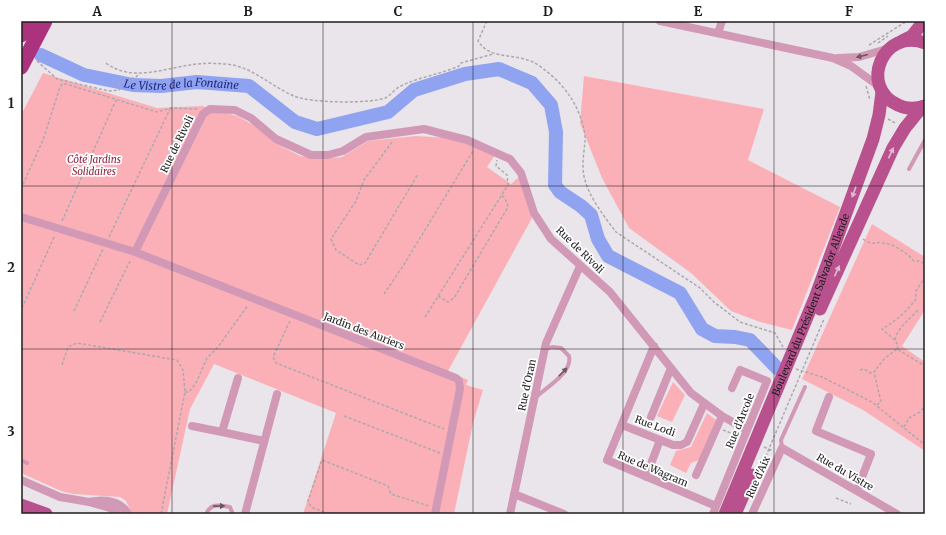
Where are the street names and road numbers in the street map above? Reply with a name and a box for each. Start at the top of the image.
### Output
street label: Rue de Rivoli [158,113,196,175]
street label: Boulevard du Président Salvador Allende [768,212,852,398]
street label: Rue de Rivoli [553,224,607,276]
street label: Jardin des Auriers [321,309,406,352]
street label: Rue d'Oran [515,358,539,412]
street label: Rue d'Arcole [723,391,757,451]
street label: Rue Lodi [633,413,677,439]
street label: Rue de Wagram [616,448,690,490]
street label: Rue du Vistre [814,450,876,494]
street label: Rue d'Aix [743,454,773,500]

